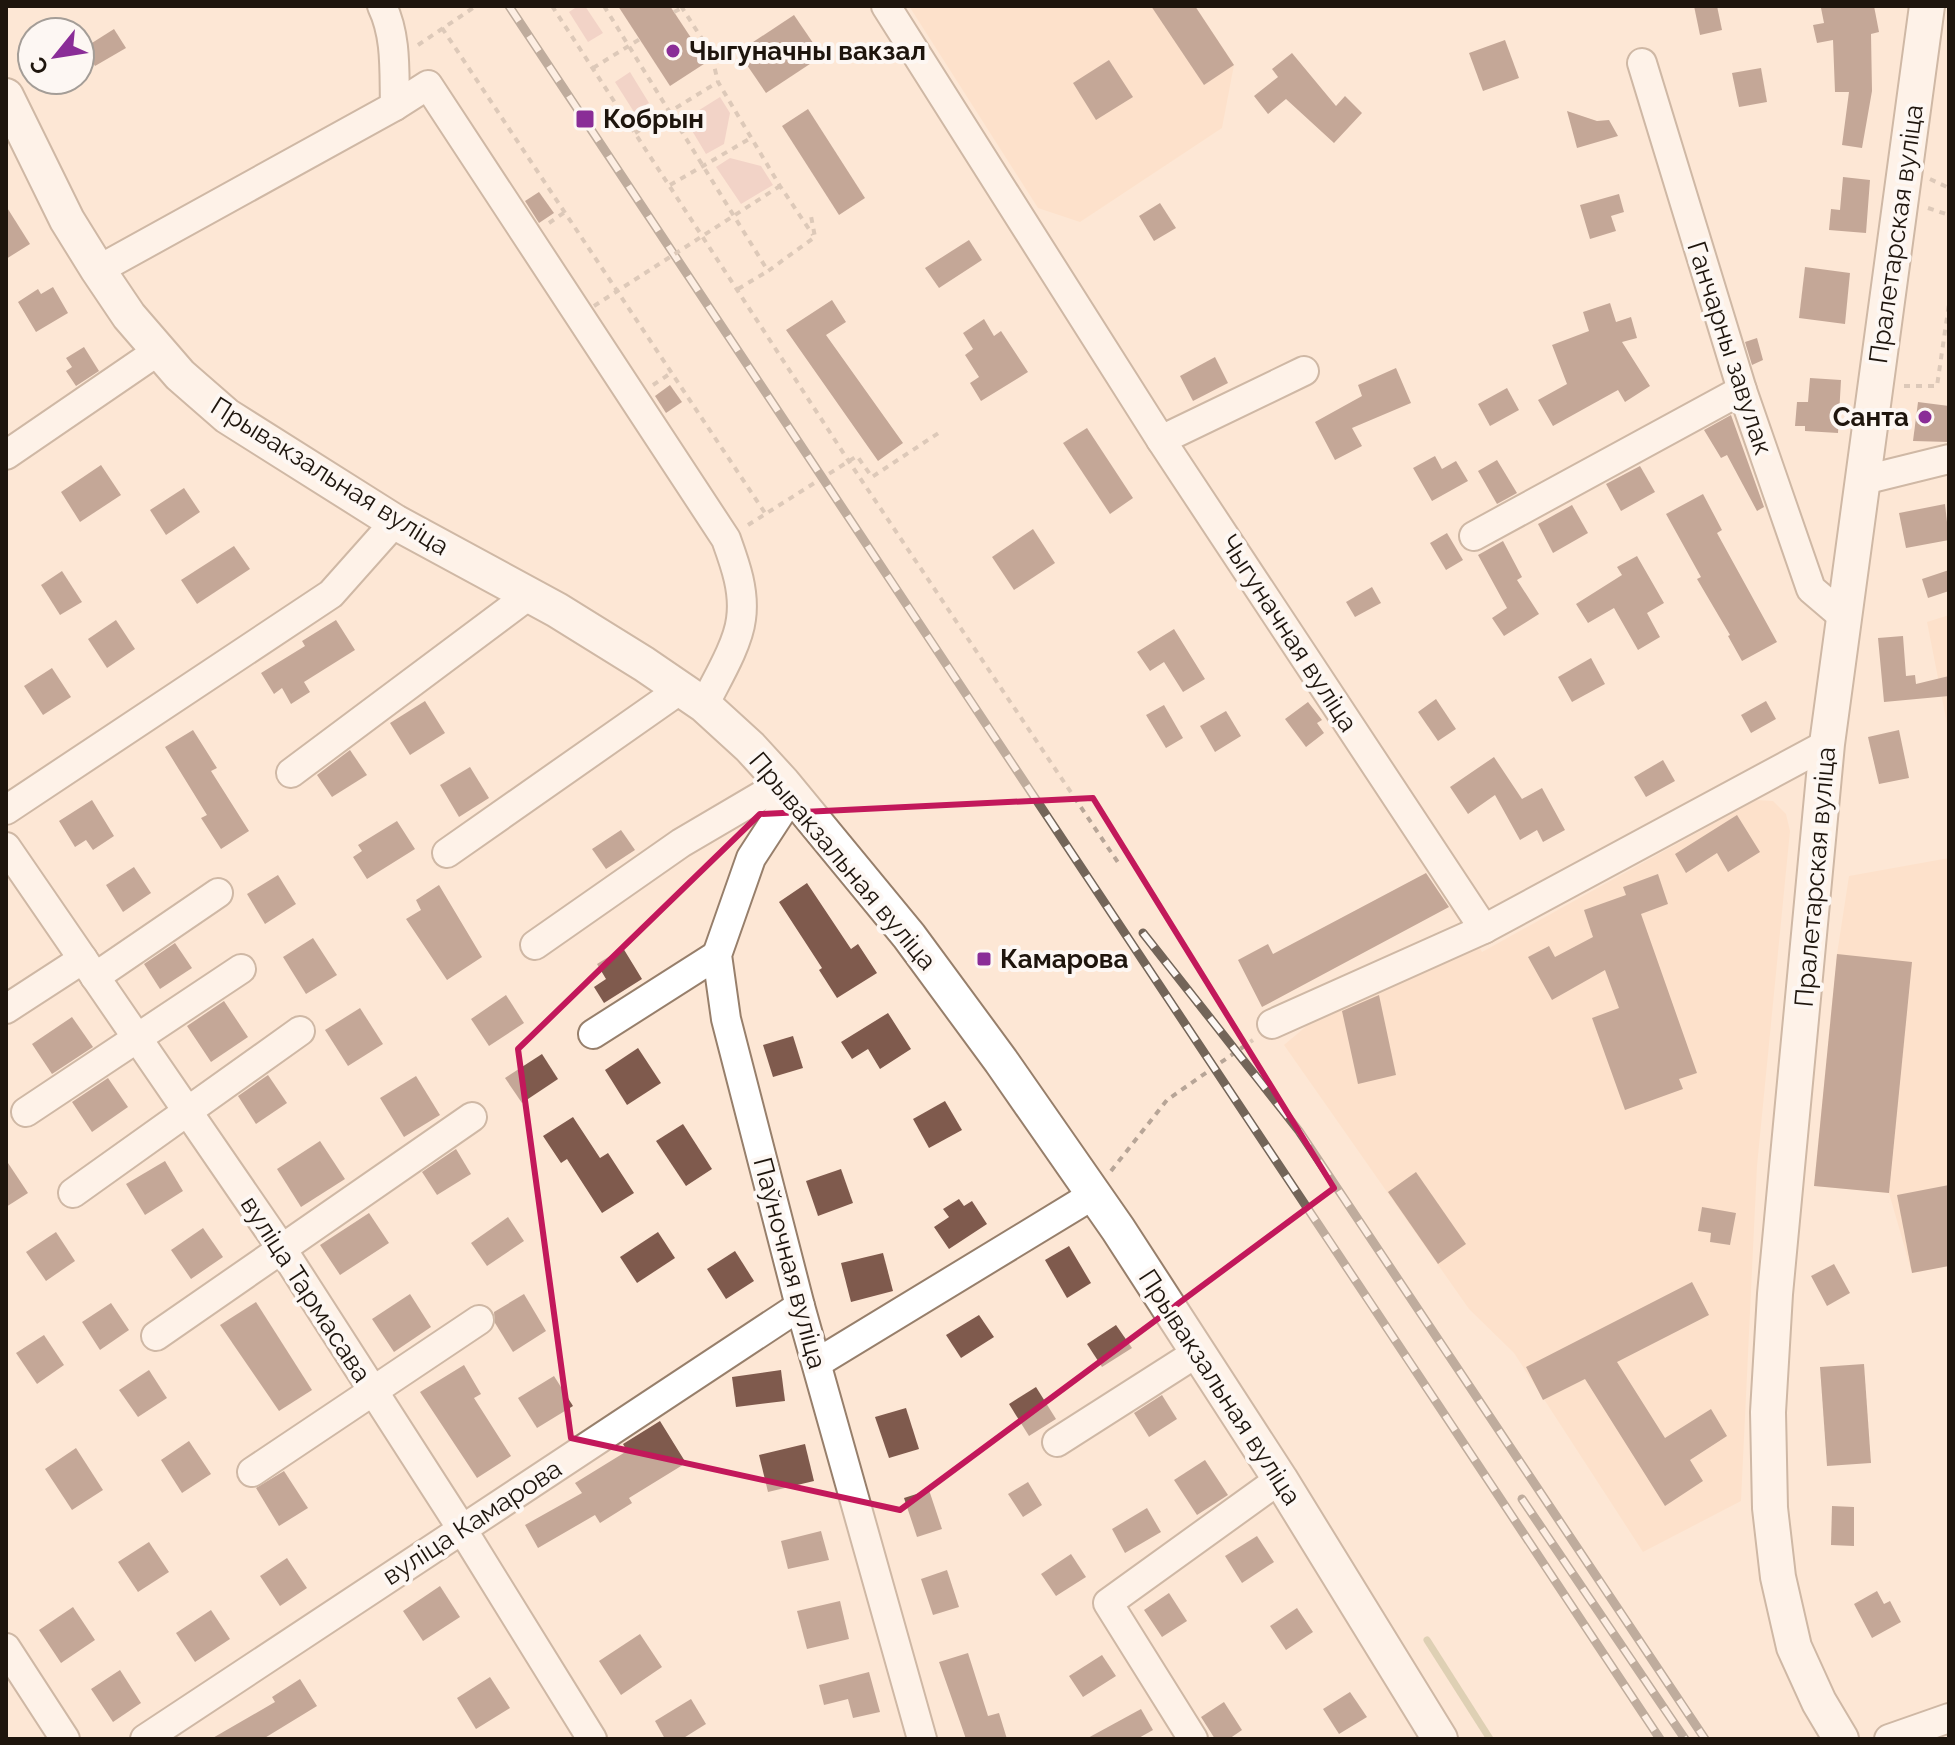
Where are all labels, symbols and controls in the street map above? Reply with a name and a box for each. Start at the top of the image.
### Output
north arrow [16,16,96,96]
place label: Чыгуначны вакзал [689,36,926,66]
marker: Чыгуначны вакзал [664,42,682,60]
text: С [24,53,54,79]
street label: Пралетарская вуліца [1863,103,1929,365]
place label: Кобрын [603,104,704,134]
marker: Кобрын [574,108,596,130]
street label: Ганчарны завулак [1681,238,1779,458]
street label: Прывакзальная вуліца [206,391,454,561]
place label: Санта [1833,402,1909,432]
marker: Санта [1916,408,1934,426]
street label: Чыгуначная вуліца [1214,529,1364,737]
street label: Прывакзальная вуліца [743,746,943,976]
street label: Пралетарская вуліца [1789,746,1841,1008]
place label: Камарова [1000,944,1129,974]
marker: Камарова [975,950,993,968]
street label: Паўночная вуліца [747,1154,833,1372]
street label: вуліца Тармасава [235,1190,377,1388]
street label: Прывакзальная вуліца [1133,1264,1307,1510]
street label: вуліца Камарова [377,1453,567,1591]

